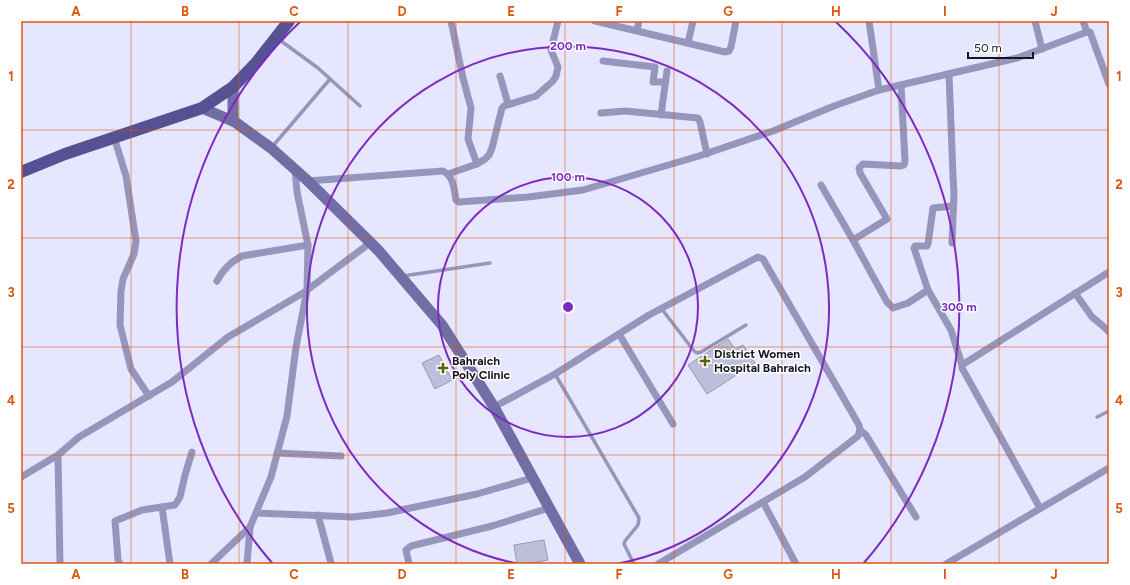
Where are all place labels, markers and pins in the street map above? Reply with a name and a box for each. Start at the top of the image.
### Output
centre of rings [561,300,575,314]
place label: District Women Hospital Bahraich [714,347,811,375]
place label: Bahraich Poly Clinic [452,354,511,382]
marker: District Women Hospital Bahraich [699,355,711,367]
marker: Bahraich Poly Clinic [437,362,449,374]

